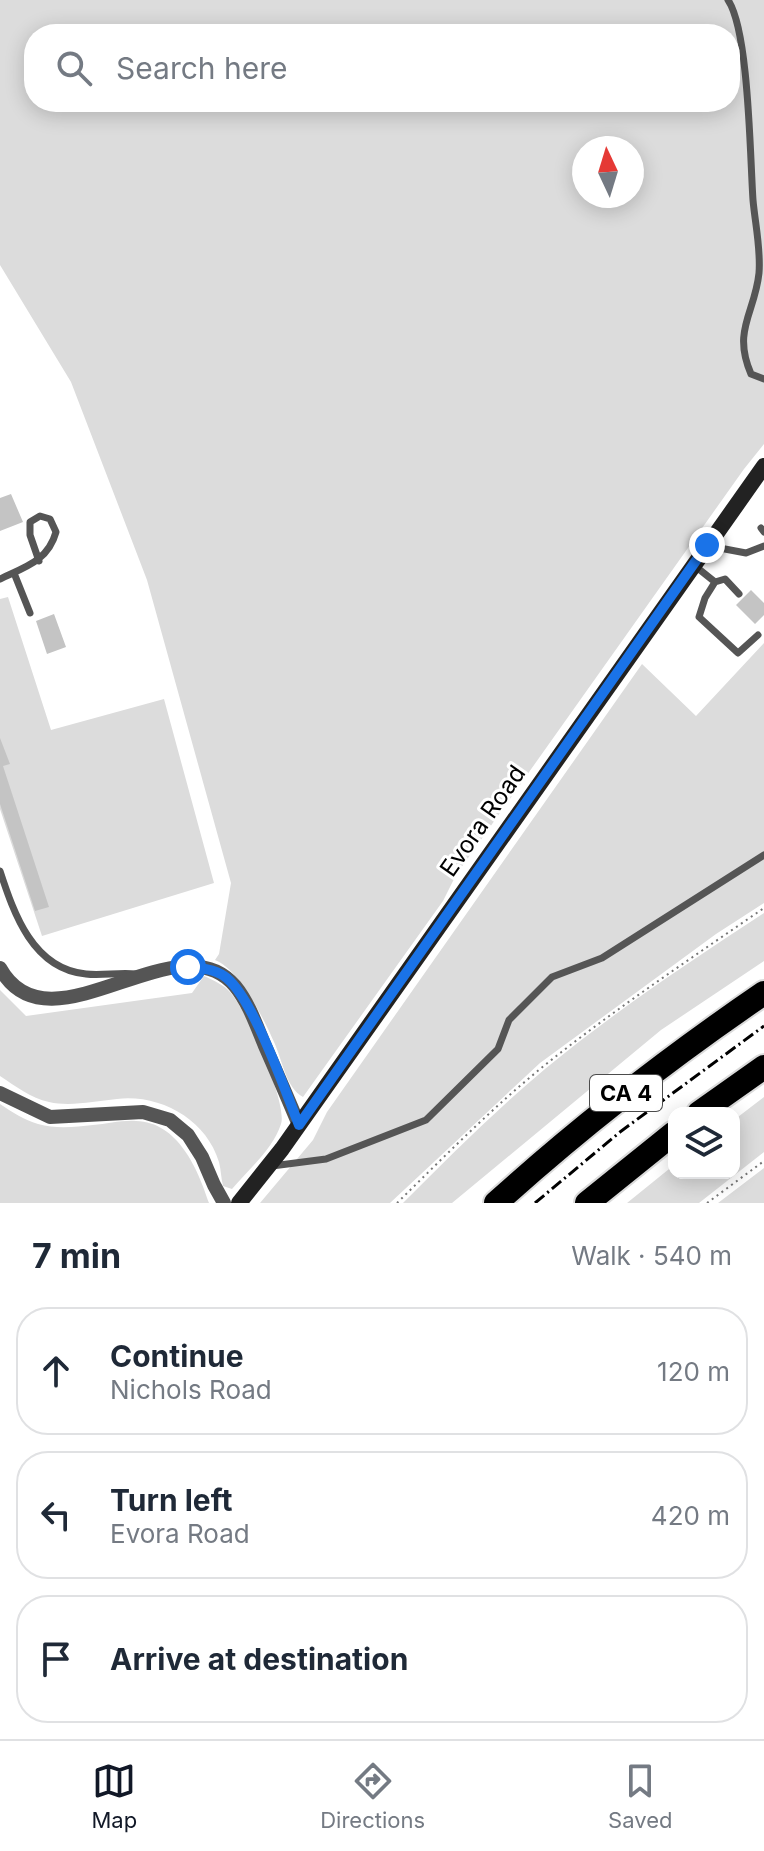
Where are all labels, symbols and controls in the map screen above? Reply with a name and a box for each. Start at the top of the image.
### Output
search box [24,24,740,112]
icon: search [52,46,96,90]
text: Search here [116,50,288,86]
north arrow [572,136,644,208]
route end [689,527,725,563]
street label: Evora Road [434,760,531,882]
route start [170,949,206,985]
road number: CA 4 [590,1075,662,1111]
map controls [668,1107,740,1179]
button: layers [668,1107,740,1179]
text: 7 min [32,1235,121,1276]
text: Walk · 540 m [571,1240,732,1271]
text: Continue [110,1338,244,1374]
icon: ahead [34,1349,78,1393]
text: 120 m [657,1356,730,1387]
text: Nichols Road [110,1374,272,1405]
text: Turn left [110,1482,232,1518]
icon: left [34,1493,78,1537]
text: 420 m [651,1500,730,1531]
text: Evora Road [110,1518,250,1549]
icon: arrive [34,1637,78,1681]
text: Arrive at destination [110,1641,408,1677]
tab: Map [92,1759,137,1833]
tab: Directions [320,1759,425,1833]
tab: Saved [608,1759,672,1833]

